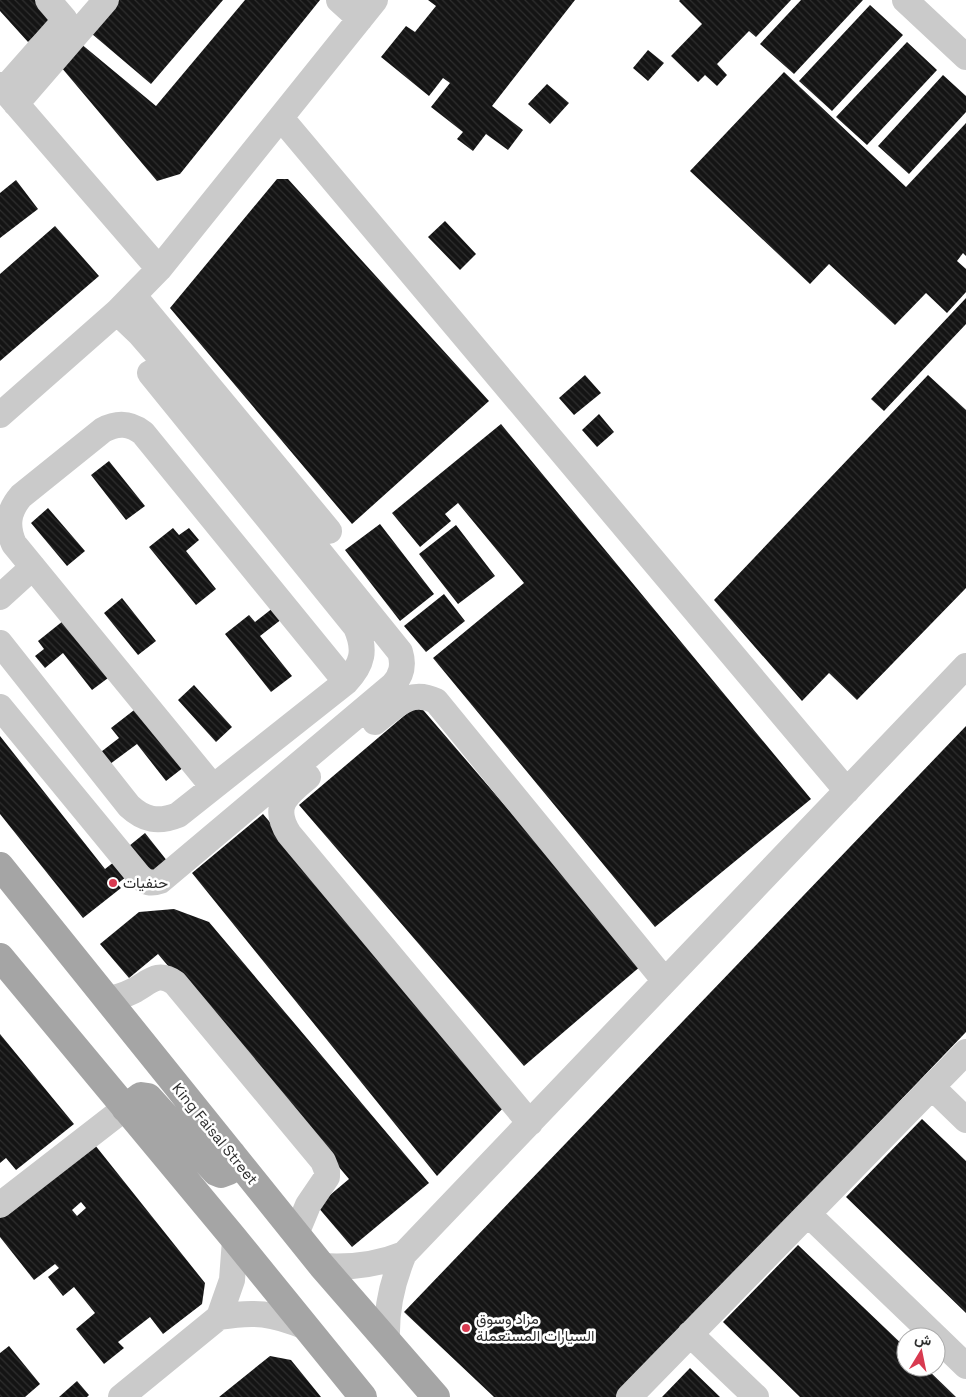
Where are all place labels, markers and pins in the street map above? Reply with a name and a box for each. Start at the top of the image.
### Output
place label: حنفيات [123,873,168,892]
marker: حنفيات [107,877,119,889]
place label: مزاد وسوق السيارات المستعملة [476,1309,595,1345]
marker: مزاد وسوق السيارات المستعملة [460,1322,472,1334]

